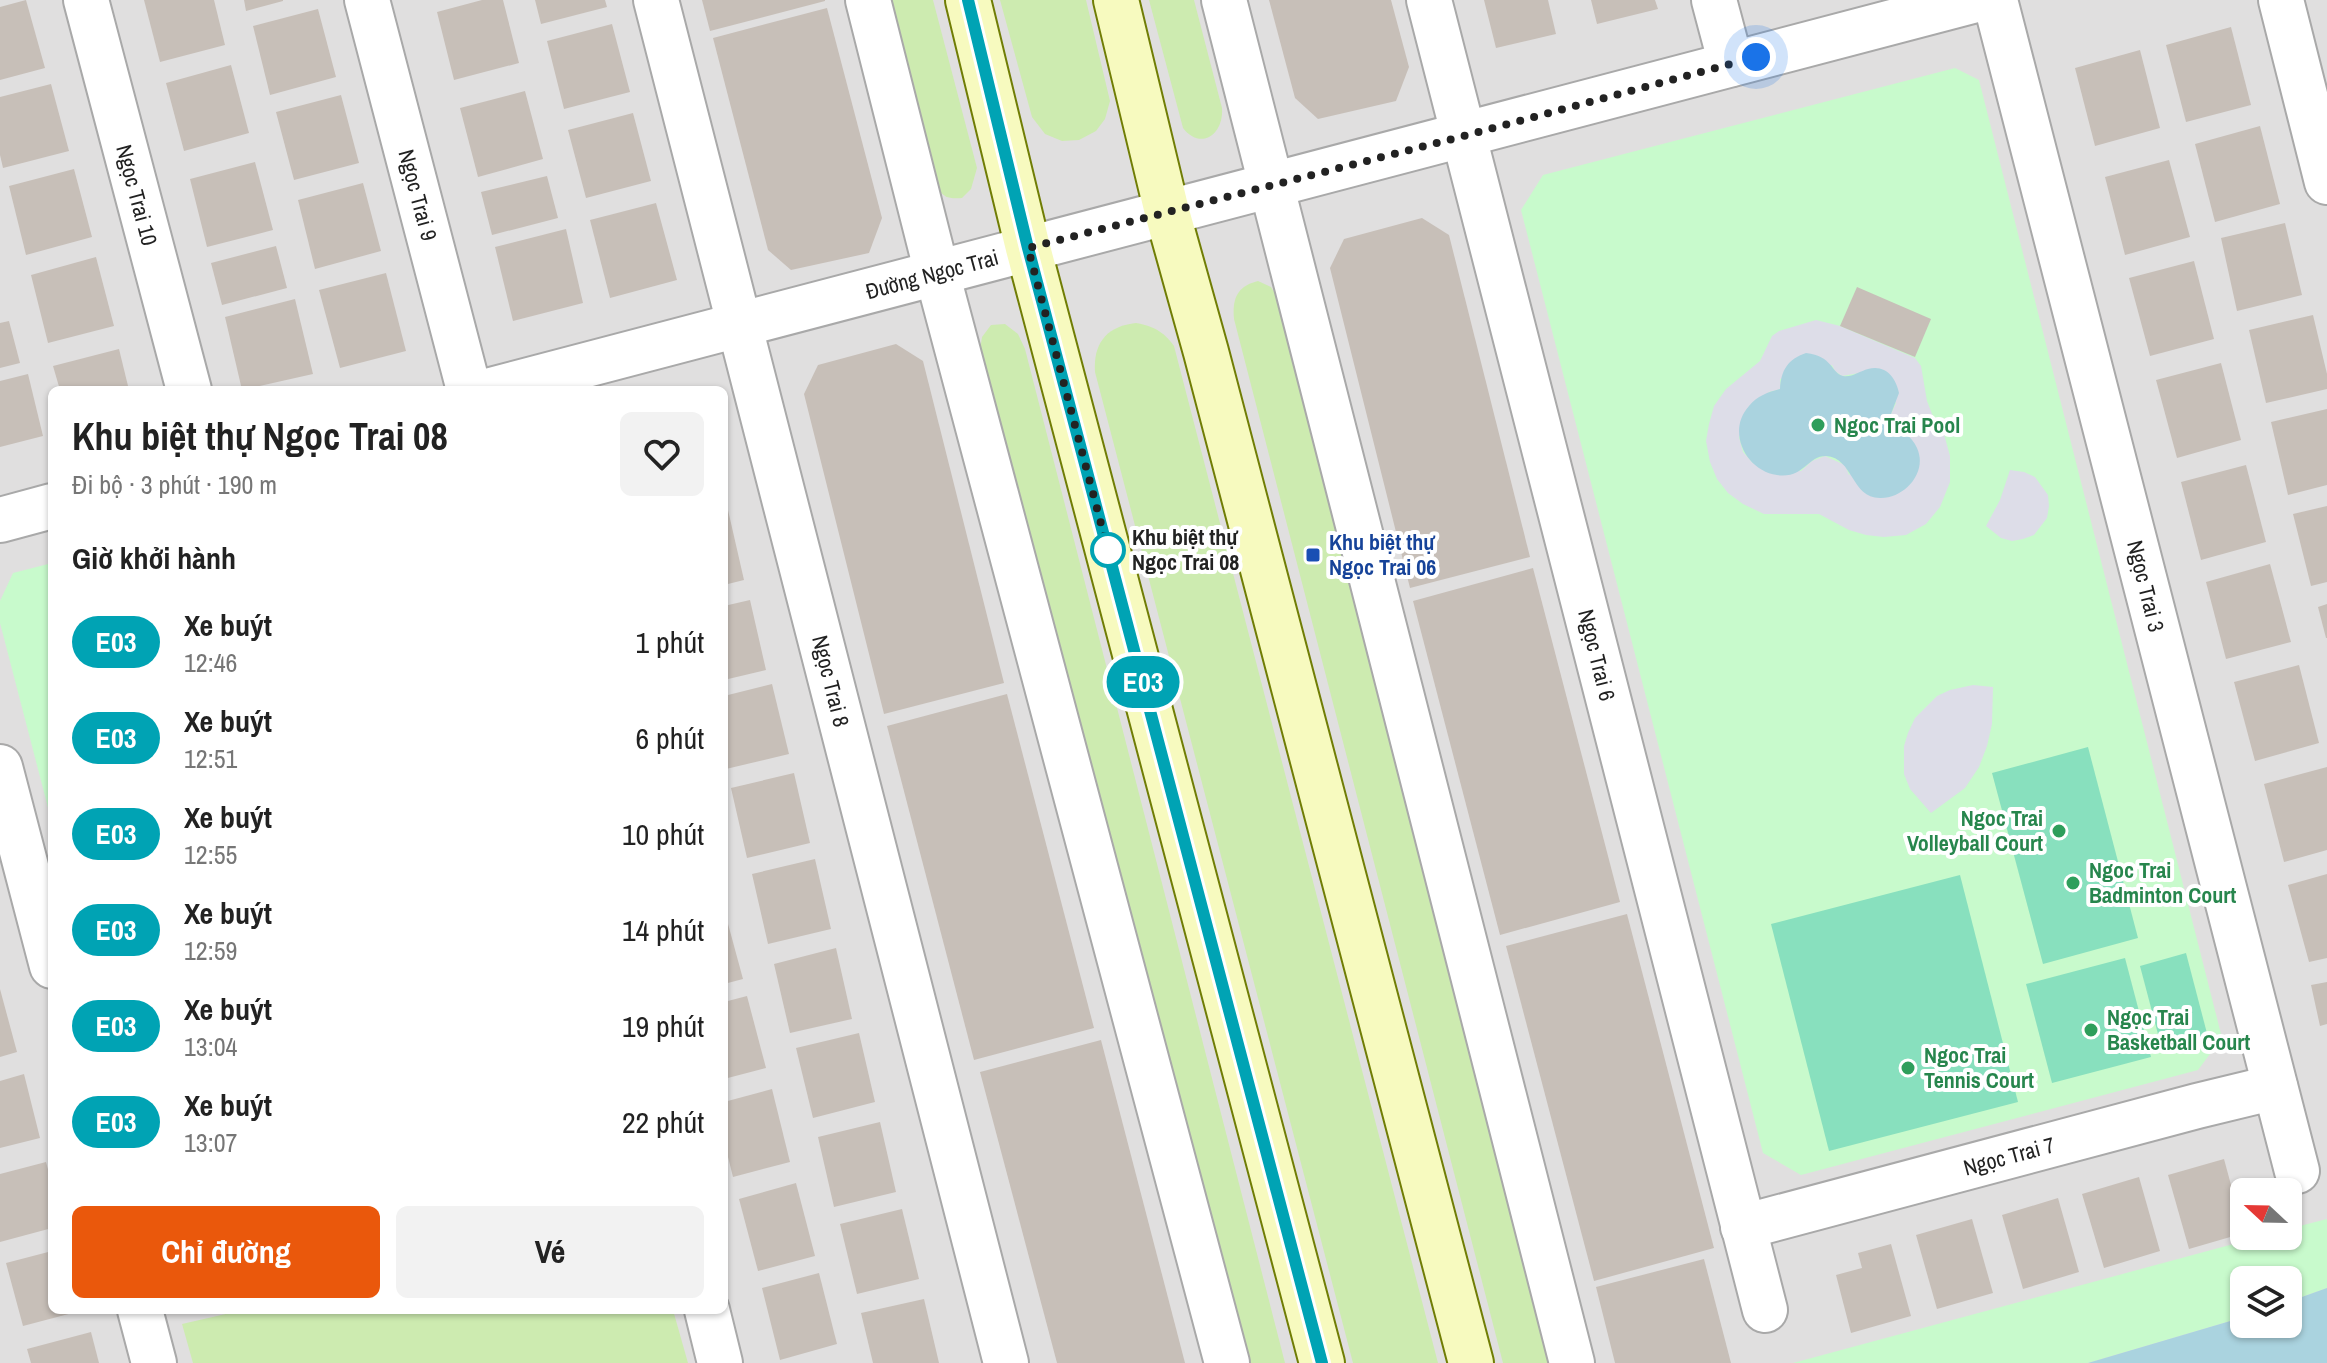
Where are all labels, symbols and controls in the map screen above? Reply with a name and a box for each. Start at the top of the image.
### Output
your location [1736,37,1776,77]
street label: Ngọc Trai 10 [109,141,165,249]
street label: Ngọc Trai 9 [391,146,445,244]
street label: Đường Ngọc Trai [862,242,1002,306]
place label: Ngoc Trai Pool [1834,410,1960,440]
text: Khu biệt thự Ngọc Trai 08 [72,411,448,462]
button: heart [620,412,704,496]
marker: Ngoc Trai Pool [1809,416,1827,434]
text: Đi bộ · 3 phút · 190 m [72,467,277,502]
place label: Khu biệt thự Ngọc Trai 08 [1132,522,1239,577]
place label: Khu biệt thự Ngọc Trai 06 [1329,527,1436,582]
marker: Khu biệt thự Ngọc Trai 08 [1091,533,1125,567]
street label: Ngọc Trai 3 [2120,537,2172,635]
text: Giờ khởi hành [72,538,236,578]
marker: Khu biệt thự Ngọc Trai 06 [1304,546,1322,564]
text: Xe buýt [184,605,272,645]
street label: Ngọc Trai 6 [1571,606,1623,704]
text: 1 phút [636,622,704,662]
text: E03 [96,623,136,661]
street label: Ngọc Trai 8 [805,632,857,730]
text: 12:46 [184,645,237,680]
line badge: E03 [1097,656,1189,708]
text: E03 [1123,663,1163,701]
text: Xe buýt [184,701,272,741]
text: 6 phút [636,718,704,758]
text: E03 [96,719,136,757]
text: 12:51 [184,741,237,776]
text: Xe buýt [184,797,272,837]
place label: Ngoc Trai Volleyball Court [1907,803,2043,858]
text: 10 phút [622,814,704,854]
text: E03 [96,815,136,853]
marker: Ngoc Trai Volleyball Court [2050,822,2068,840]
text: 12:55 [184,837,237,872]
place label: Ngoc Trai Badminton Court [2089,855,2236,910]
marker: Ngoc Trai Badminton Court [2064,874,2082,892]
text: Xe buýt [184,893,272,933]
text: 14 phút [622,910,704,950]
text: E03 [96,911,136,949]
text: 12:59 [184,933,237,968]
text: Xe buýt [184,989,272,1029]
place label: Ngọc Trai Basketball Court [2107,1002,2250,1057]
text: 19 phút [622,1006,704,1046]
text: E03 [96,1007,136,1045]
marker: Ngọc Trai Basketball Court [2082,1021,2100,1039]
text: 13:04 [184,1029,237,1064]
place label: Ngoc Trai Tennis Court [1924,1040,2034,1095]
marker: Ngoc Trai Tennis Court [1899,1059,1917,1077]
text: Xe buýt [184,1085,272,1125]
text: 22 phút [622,1102,704,1142]
text: E03 [96,1103,136,1141]
text: 13:07 [184,1125,237,1160]
street label: Ngọc Trai 7 [1960,1129,2058,1183]
north arrow [2230,1178,2302,1250]
map controls [2230,1178,2302,1338]
button: Chỉ đường [72,1206,380,1298]
button: Vé [396,1206,704,1298]
button: layers [2230,1266,2302,1338]

